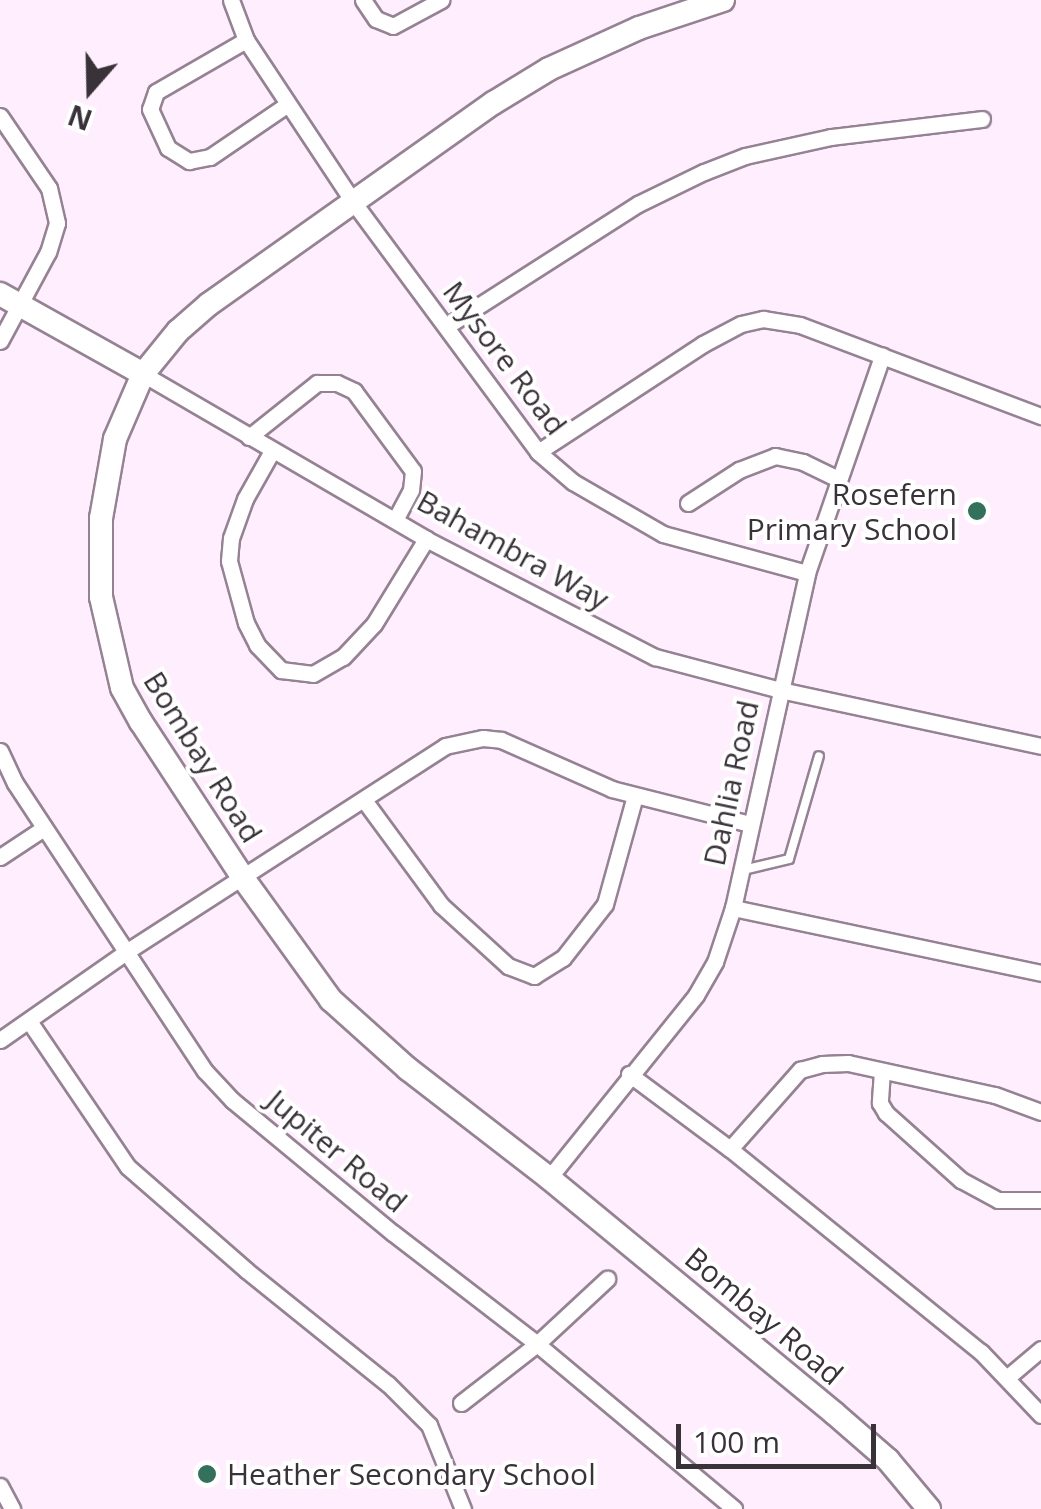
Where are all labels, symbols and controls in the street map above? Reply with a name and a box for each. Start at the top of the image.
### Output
north arrow [40,40,140,140]
text: N [63,96,97,140]
street label: Mysore Road [436,274,574,442]
place label: Rosefern Primary School [747,476,957,546]
street label: Bahambra Way [411,483,615,617]
marker: Rosefern Primary School [966,500,988,522]
street label: Bombay Road [136,665,270,849]
street label: Dahlia Road [696,697,766,869]
street label: Jupiter Road [260,1082,414,1220]
street label: Bombay Road [678,1240,850,1392]
scale bar [681,1404,881,1466]
text: 100 m [693,1421,780,1462]
place label: Heather Secondary School [227,1456,596,1492]
marker: Heather Secondary School [196,1463,218,1485]

